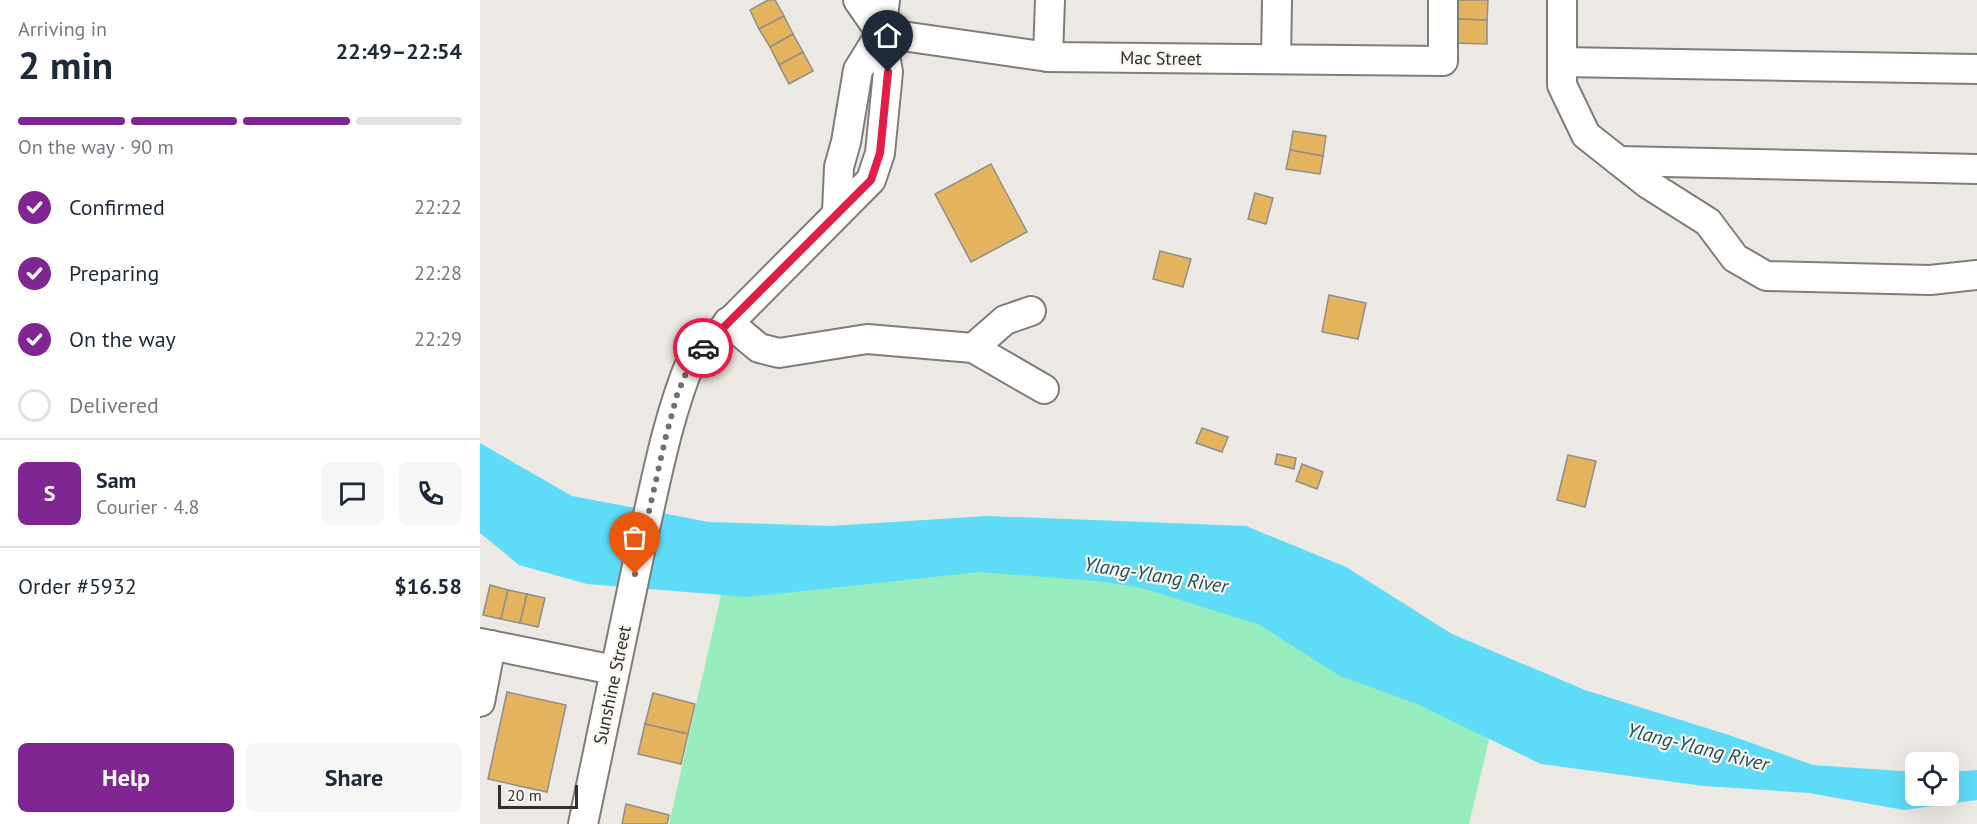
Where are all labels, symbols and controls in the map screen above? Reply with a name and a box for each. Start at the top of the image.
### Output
pin [862,10,913,72]
text: Arriving in [18,16,107,42]
icon: home [871,19,904,52]
text: 22:49–22:54 [336,37,462,65]
text: 2 min [18,39,113,90]
street label: Mac Street [1120,46,1202,70]
text: On the way · 90 m [18,134,174,160]
icon: check [18,191,51,224]
text: Confirmed [69,193,165,221]
text: 22:22 [414,194,462,220]
icon: check [18,257,51,290]
text: Preparing [69,259,159,287]
text: 22:28 [414,260,462,286]
courier [673,318,733,378]
icon: check [18,323,51,356]
text: On the way [69,325,176,353]
text: 22:29 [414,326,462,352]
icon: car [687,332,720,365]
text: Delivered [69,391,159,419]
button: chat [321,462,384,525]
button: phone [399,462,462,525]
text: Sam [96,466,136,494]
text: S [44,479,55,507]
text: Courier · 4.8 [96,494,199,520]
pin [609,512,660,574]
icon: bag [618,521,651,554]
water label: Ylang-Ylang River [1082,551,1231,599]
text: Order #5932 [18,572,137,600]
text: $16.58 [394,572,462,600]
street label: Sunshine Street [588,623,636,747]
water label: Ylang-Ylang River [1624,717,1773,778]
button: Help [18,743,234,812]
button: Share [246,743,462,812]
map controls [1905,752,1959,806]
button: locate [1905,752,1959,806]
scale bar [498,782,578,810]
text: 20 m [507,785,542,805]

